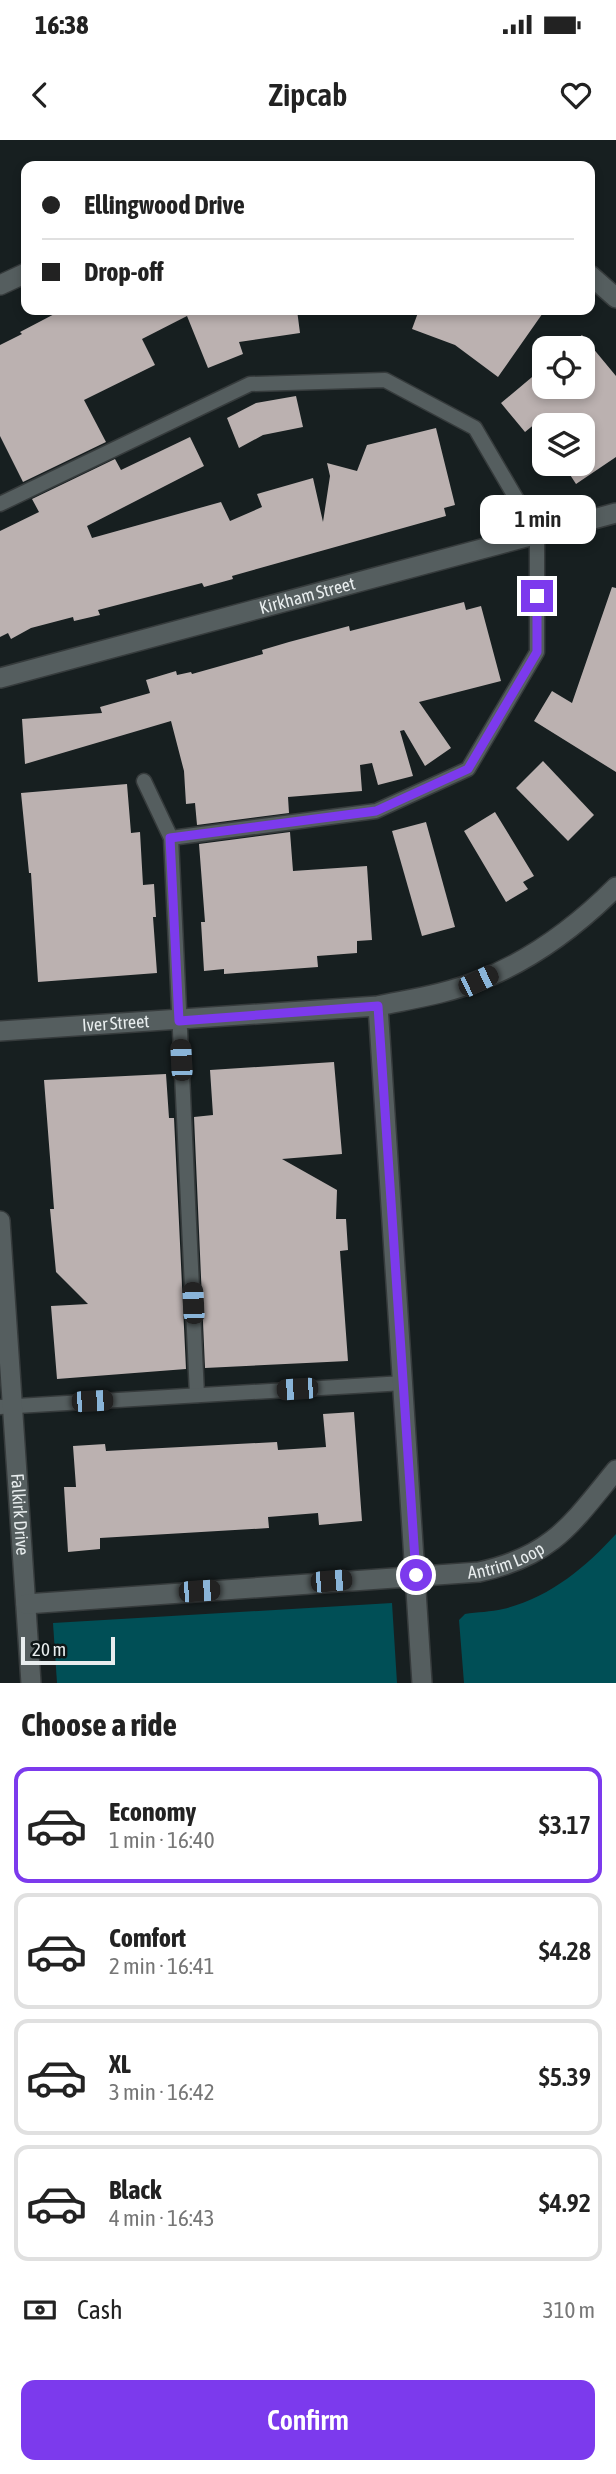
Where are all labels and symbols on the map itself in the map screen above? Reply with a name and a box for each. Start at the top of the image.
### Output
callout: 1 min [479,494,595,544]
street label: Kirkham Street [257,572,357,618]
route end [521,580,553,612]
car [455,962,502,1000]
street label: Iver Street [81,1010,150,1036]
car [170,1038,193,1082]
car [182,1281,205,1325]
car [276,1377,319,1401]
car [71,1389,114,1413]
street label: Falkirk Drive [7,1473,33,1556]
street label: Antrim Loop [467,1538,548,1583]
route start [400,1559,432,1591]
car [310,1569,353,1593]
car [178,1579,221,1603]
scale bar [21,1634,116,1666]

